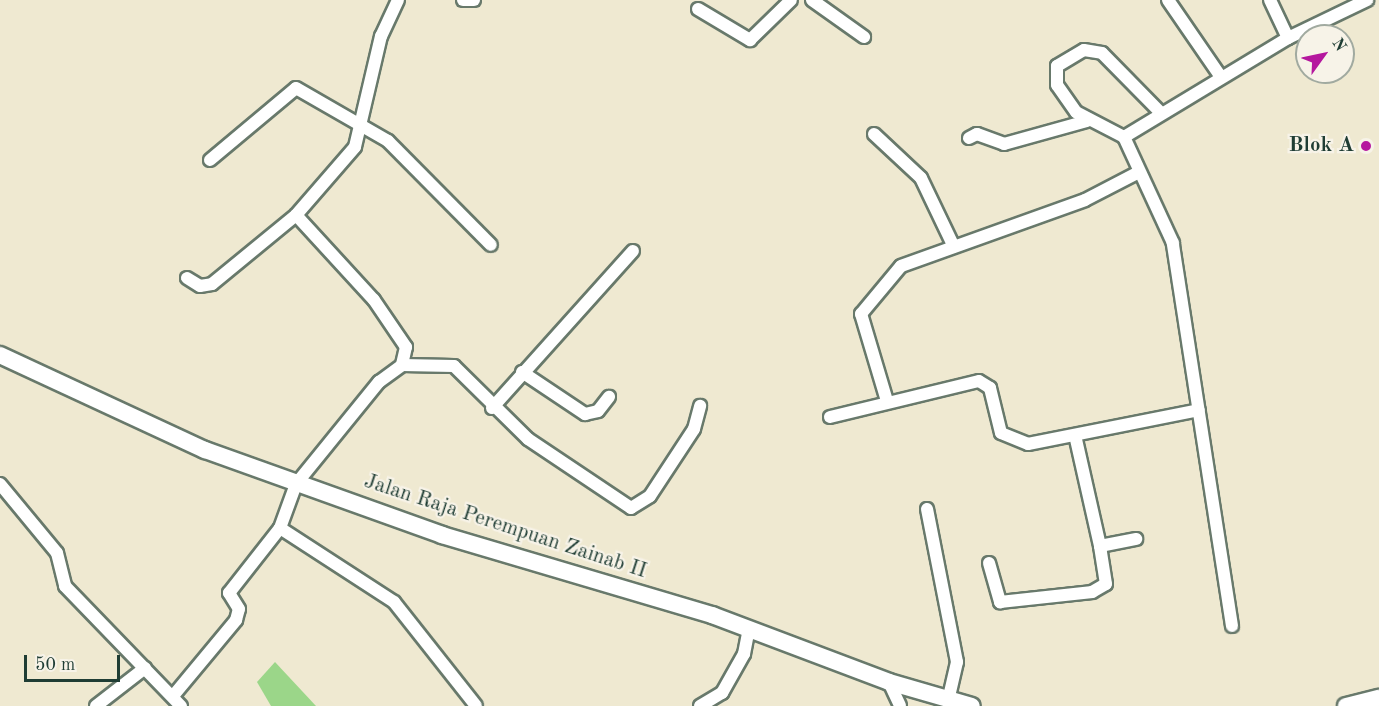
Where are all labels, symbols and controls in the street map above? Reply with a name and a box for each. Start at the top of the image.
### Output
north arrow [1295,24,1355,84]
text: N [1328,36,1348,55]
place label: Blok A [1289,133,1354,159]
marker: Blok A [1359,139,1373,153]
street label: Jalan Raja Perempuan Zainab II [361,469,649,585]
scale bar [27,643,123,681]
text: 50 m [35,656,75,674]

